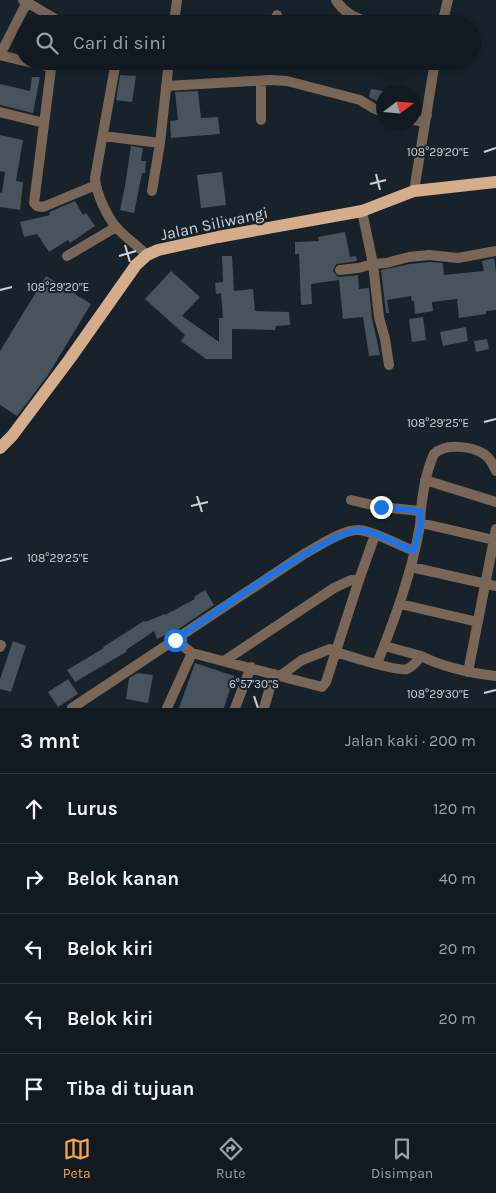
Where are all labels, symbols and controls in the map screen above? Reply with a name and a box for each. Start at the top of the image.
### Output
search box [15,15,481,70]
icon: search [33,29,61,57]
text: Cari di sini [73,32,166,54]
north arrow [376,85,421,130]
text: 108°29'20"E [407,145,469,159]
street label: Jalan Siliwangi [159,203,270,244]
text: 108°29'20"E [27,280,89,294]
text: 108°29'25"E [407,416,469,430]
route end [370,496,393,519]
text: 108°29'25"E [27,551,89,565]
route start [164,629,187,652]
text: 6°57'30"S [229,677,279,691]
text: 108°29'30"E [407,687,469,701]
text: 3 mnt [20,729,80,753]
text: Jalan kaki · 200 m [345,731,476,750]
icon: ahead [20,795,48,823]
text: Lurus [67,798,118,820]
text: 120 m [433,799,476,818]
icon: right [20,865,48,893]
text: Belok kanan [67,868,179,890]
text: 40 m [439,869,476,888]
icon: left [20,935,48,963]
text: Belok kiri [67,938,153,960]
text: 20 m [438,939,476,958]
icon: left [20,1005,48,1033]
text: Belok kiri [67,1008,153,1030]
text: 20 m [438,1009,476,1028]
icon: arrive [20,1075,48,1103]
text: Tiba di tujuan [67,1078,194,1100]
tab: Peta [63,1135,91,1182]
tab: Rute [216,1135,246,1182]
tab: Disimpan [371,1135,433,1182]

